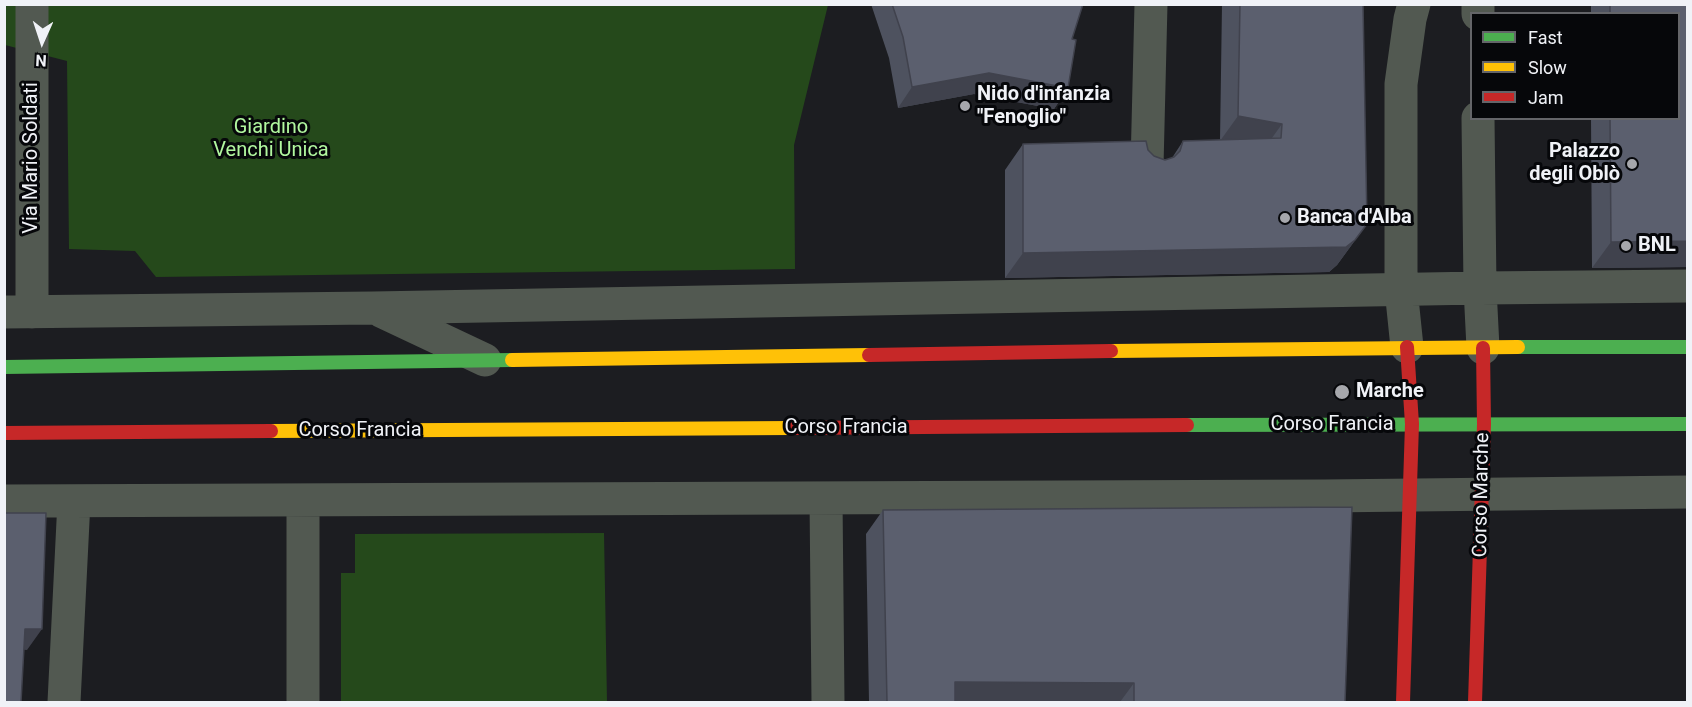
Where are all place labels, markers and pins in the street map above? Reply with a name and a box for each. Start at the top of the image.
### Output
place label: Nido d'infanzia "Fenoglio" [977,83,1110,130]
marker: Nido d'infanzia "Fenoglio" [958,99,972,113]
place label: Palazzo degli Oblò [1529,140,1620,187]
marker: Palazzo degli Oblò [1625,157,1639,171]
place label: Banca d'Alba [1297,206,1412,230]
marker: Banca d'Alba [1278,211,1292,225]
place label: BNL [1638,234,1676,258]
marker: BNL [1619,239,1633,253]
place label: Marche [1356,380,1424,404]
marker: Marche [1333,383,1351,401]

